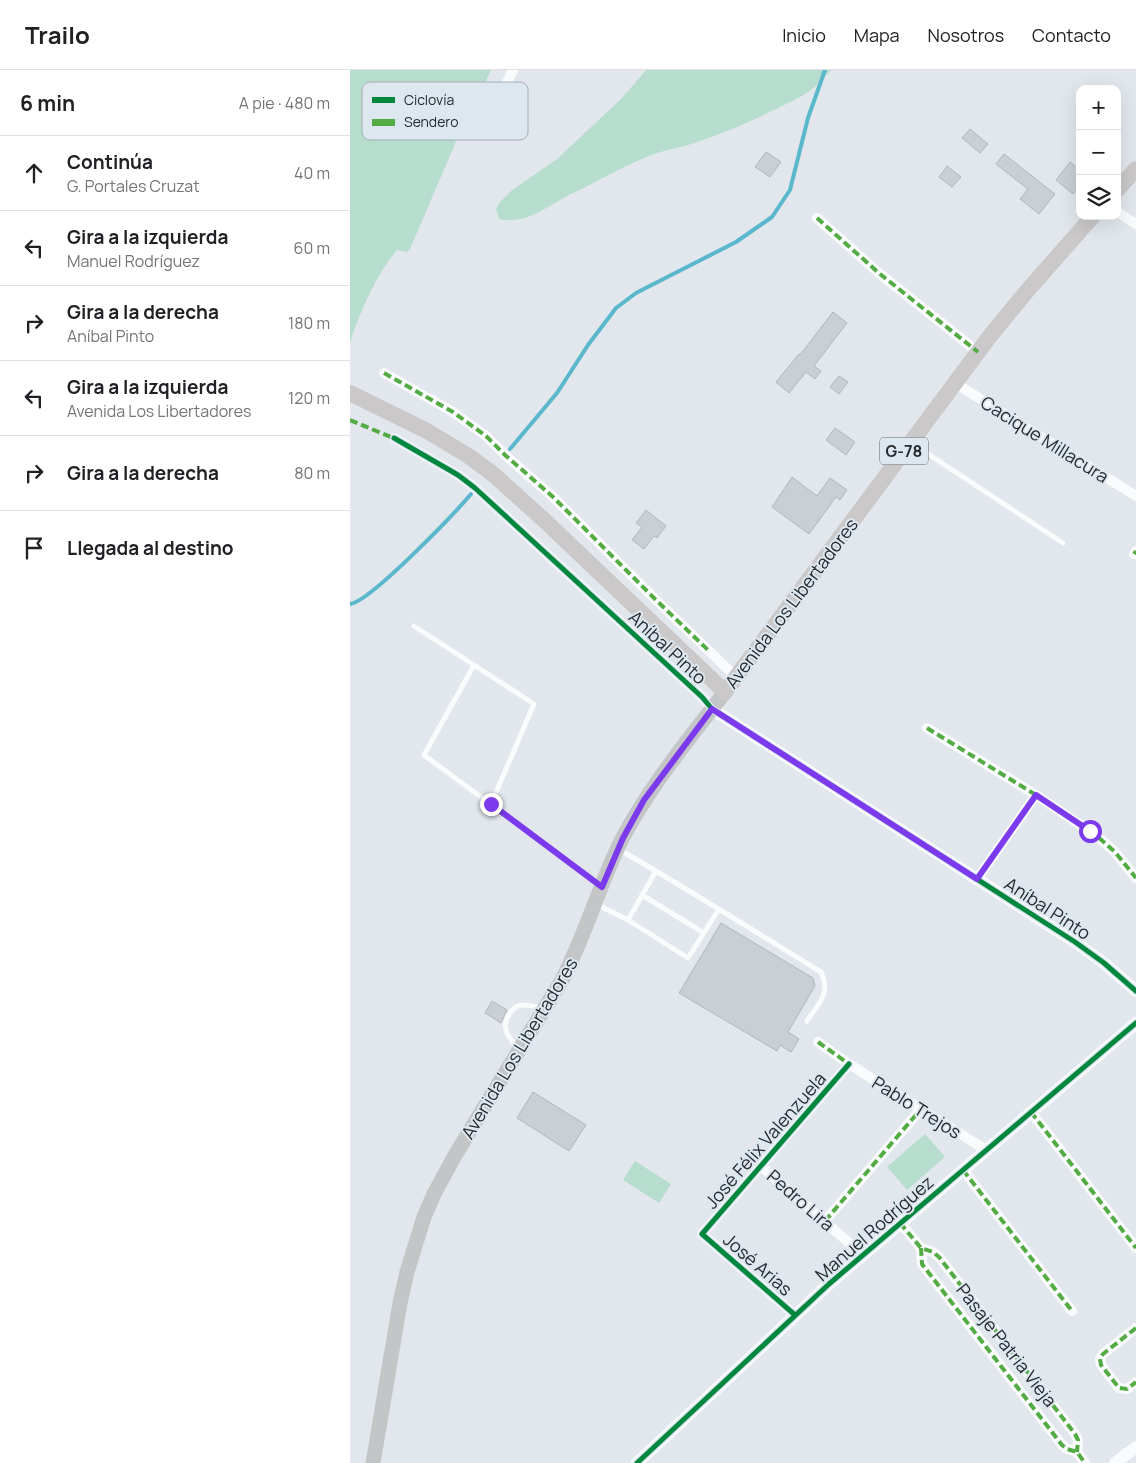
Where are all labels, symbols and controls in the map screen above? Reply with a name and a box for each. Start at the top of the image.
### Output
text: Trailo [25,18,90,51]
text: Inicio [782,23,826,47]
text: Mapa [854,23,900,47]
text: Nosotros [928,23,1004,47]
text: Contacto [1032,23,1111,47]
legend [362,82,528,140]
map controls [1076,85,1121,220]
button: + [1076,85,1121,130]
text: 6 min [20,89,75,117]
text: Ciclovía [404,90,454,109]
text: A pie · 480 m [239,92,330,114]
text: Sendero [404,112,459,131]
button: − [1076,130,1121,175]
text: Continúa [67,149,153,175]
icon: ahead [20,159,48,187]
text: 40 m [294,162,330,184]
text: G. Portales Cruzat [67,175,200,197]
button: layers [1076,175,1121,220]
text: Gira a la izquierda [67,224,228,250]
icon: left [20,234,48,262]
text: 60 m [294,237,330,259]
text: Manuel Rodríguez [67,250,200,272]
text: Gira a la derecha [67,299,219,325]
icon: right [20,309,48,337]
text: 180 m [288,312,330,334]
text: Aníbal Pinto [67,325,154,347]
text: Gira a la izquierda [67,374,228,400]
icon: left [20,384,48,412]
text: 120 m [288,387,330,409]
street label: Cacique Millacura [976,390,1114,488]
text: Avenida Los Libertadores [67,400,251,422]
road number: G-78 [880,438,928,464]
icon: right [20,459,48,487]
text: Gira a la derecha [67,460,219,486]
text: 80 m [294,462,330,484]
street label: Avenida Los Libertadores [719,513,863,693]
icon: arrive [20,534,48,562]
text: Llegada al destino [67,535,234,561]
street label: Aníbal Pinto [624,605,712,689]
route end [480,793,503,816]
route start [1079,820,1102,843]
street label: Aníbal Pinto [1000,871,1096,945]
street label: Avenida Los Libertadores [455,953,583,1143]
street label: José Félix Valenzuela [699,1067,831,1213]
street label: Pablo Trejos [868,1070,966,1144]
street label: Pedro Lira [762,1164,840,1236]
street label: Manuel Rodríguez [810,1170,938,1286]
street label: José Arias [718,1227,798,1301]
street label: Pasaje Patria Vieja [951,1278,1063,1412]

